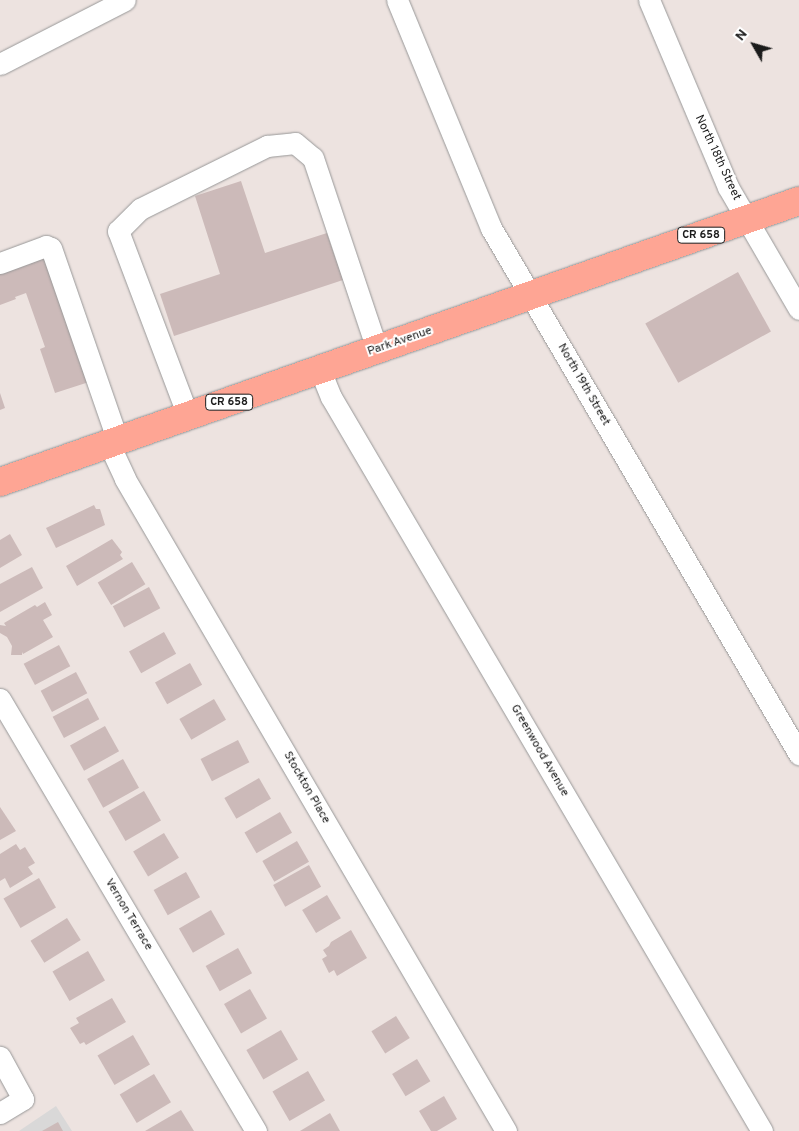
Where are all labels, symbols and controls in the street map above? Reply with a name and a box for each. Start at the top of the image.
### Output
north arrow [729,20,779,70]
text: N [732,26,752,45]
street label: North 18th Street [691,113,743,203]
road number: CR 658 [676,226,726,244]
street label: Park Avenue [366,324,434,360]
street label: North 19th Street [554,341,612,429]
road number: CR 658 [204,394,254,411]
street label: Greenwood Avenue [507,702,571,800]
street label: Stockton Place [280,749,332,827]
street label: Vernon Terrace [101,876,155,954]

